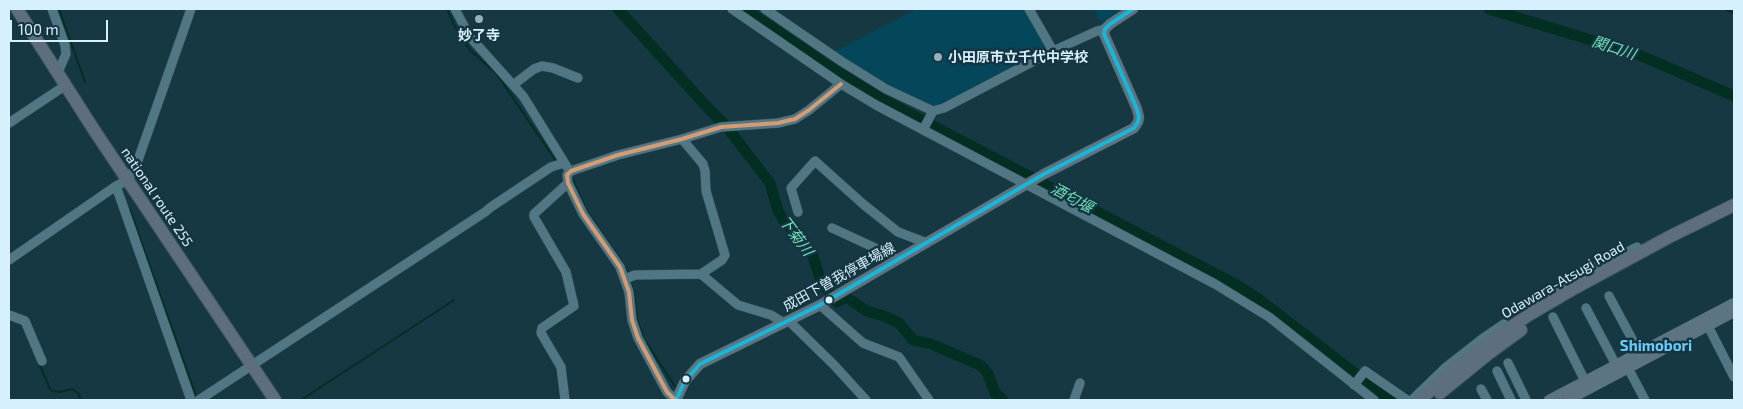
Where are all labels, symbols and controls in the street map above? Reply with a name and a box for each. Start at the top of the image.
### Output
scale bar [12,10,110,42]
marker: 妙了寺 [473,13,485,25]
text: 100 m [18,20,59,38]
place label: 妙了寺 [458,27,500,43]
water label: 関口川 [1590,32,1638,64]
place label: 小田原市立千代中学校 [948,49,1088,65]
marker: 小田原市立千代中学校 [932,51,944,63]
street label: national route 255 [118,144,196,250]
water label: 酒匂堰 [1048,179,1096,217]
water label: 下菊川 [775,213,817,259]
street label: Odawara-Atsugi Road [1498,238,1628,322]
street label: 成田下曽我停車場線 [780,239,898,315]
unlabelled marker [824,295,834,305]
district label: Shimobori [1620,337,1692,355]
unlabelled marker [681,374,691,384]

